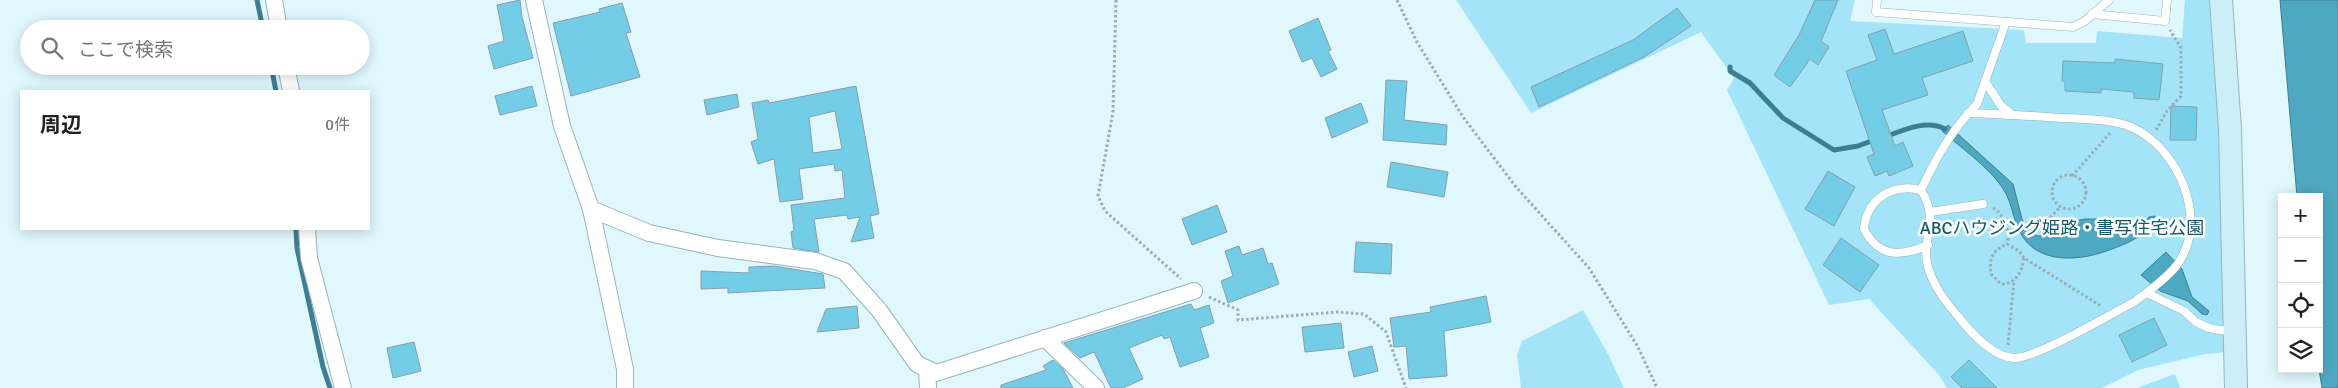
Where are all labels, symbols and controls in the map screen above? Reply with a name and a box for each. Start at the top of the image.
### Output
search box [20,20,370,75]
icon: search [38,34,66,62]
text: ここで検索 [78,38,173,62]
text: 周辺 [40,112,82,138]
text: 0件 [325,115,350,135]
map controls [2278,193,2323,373]
button: + [2278,193,2323,238]
park label: ABCハウジング姫路・書写住宅公園 [1920,217,2204,239]
button: − [2278,238,2323,283]
button: locate [2278,283,2323,328]
button: layers [2278,328,2323,373]

